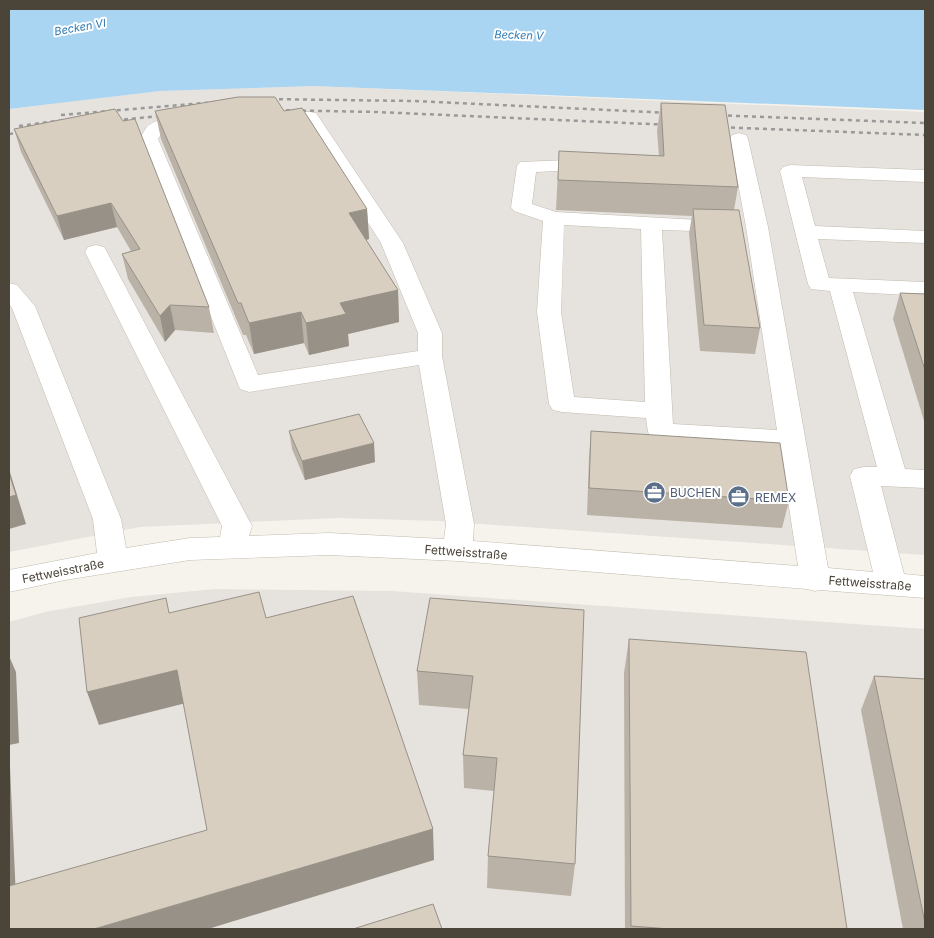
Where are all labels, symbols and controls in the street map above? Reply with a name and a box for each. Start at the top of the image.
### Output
water label: Becken VI [53,16,107,38]
water label: Becken V [494,27,545,43]
office icon: BUCHEN [642,480,666,504]
place label: BUCHEN [670,485,721,500]
office icon: REMEX [727,485,751,509]
place label: REMEX [755,490,796,505]
street label: Fettweisstraße [424,542,508,562]
street label: Fettweisstraße [21,556,105,586]
street label: Fettweisstraße [828,573,912,593]

